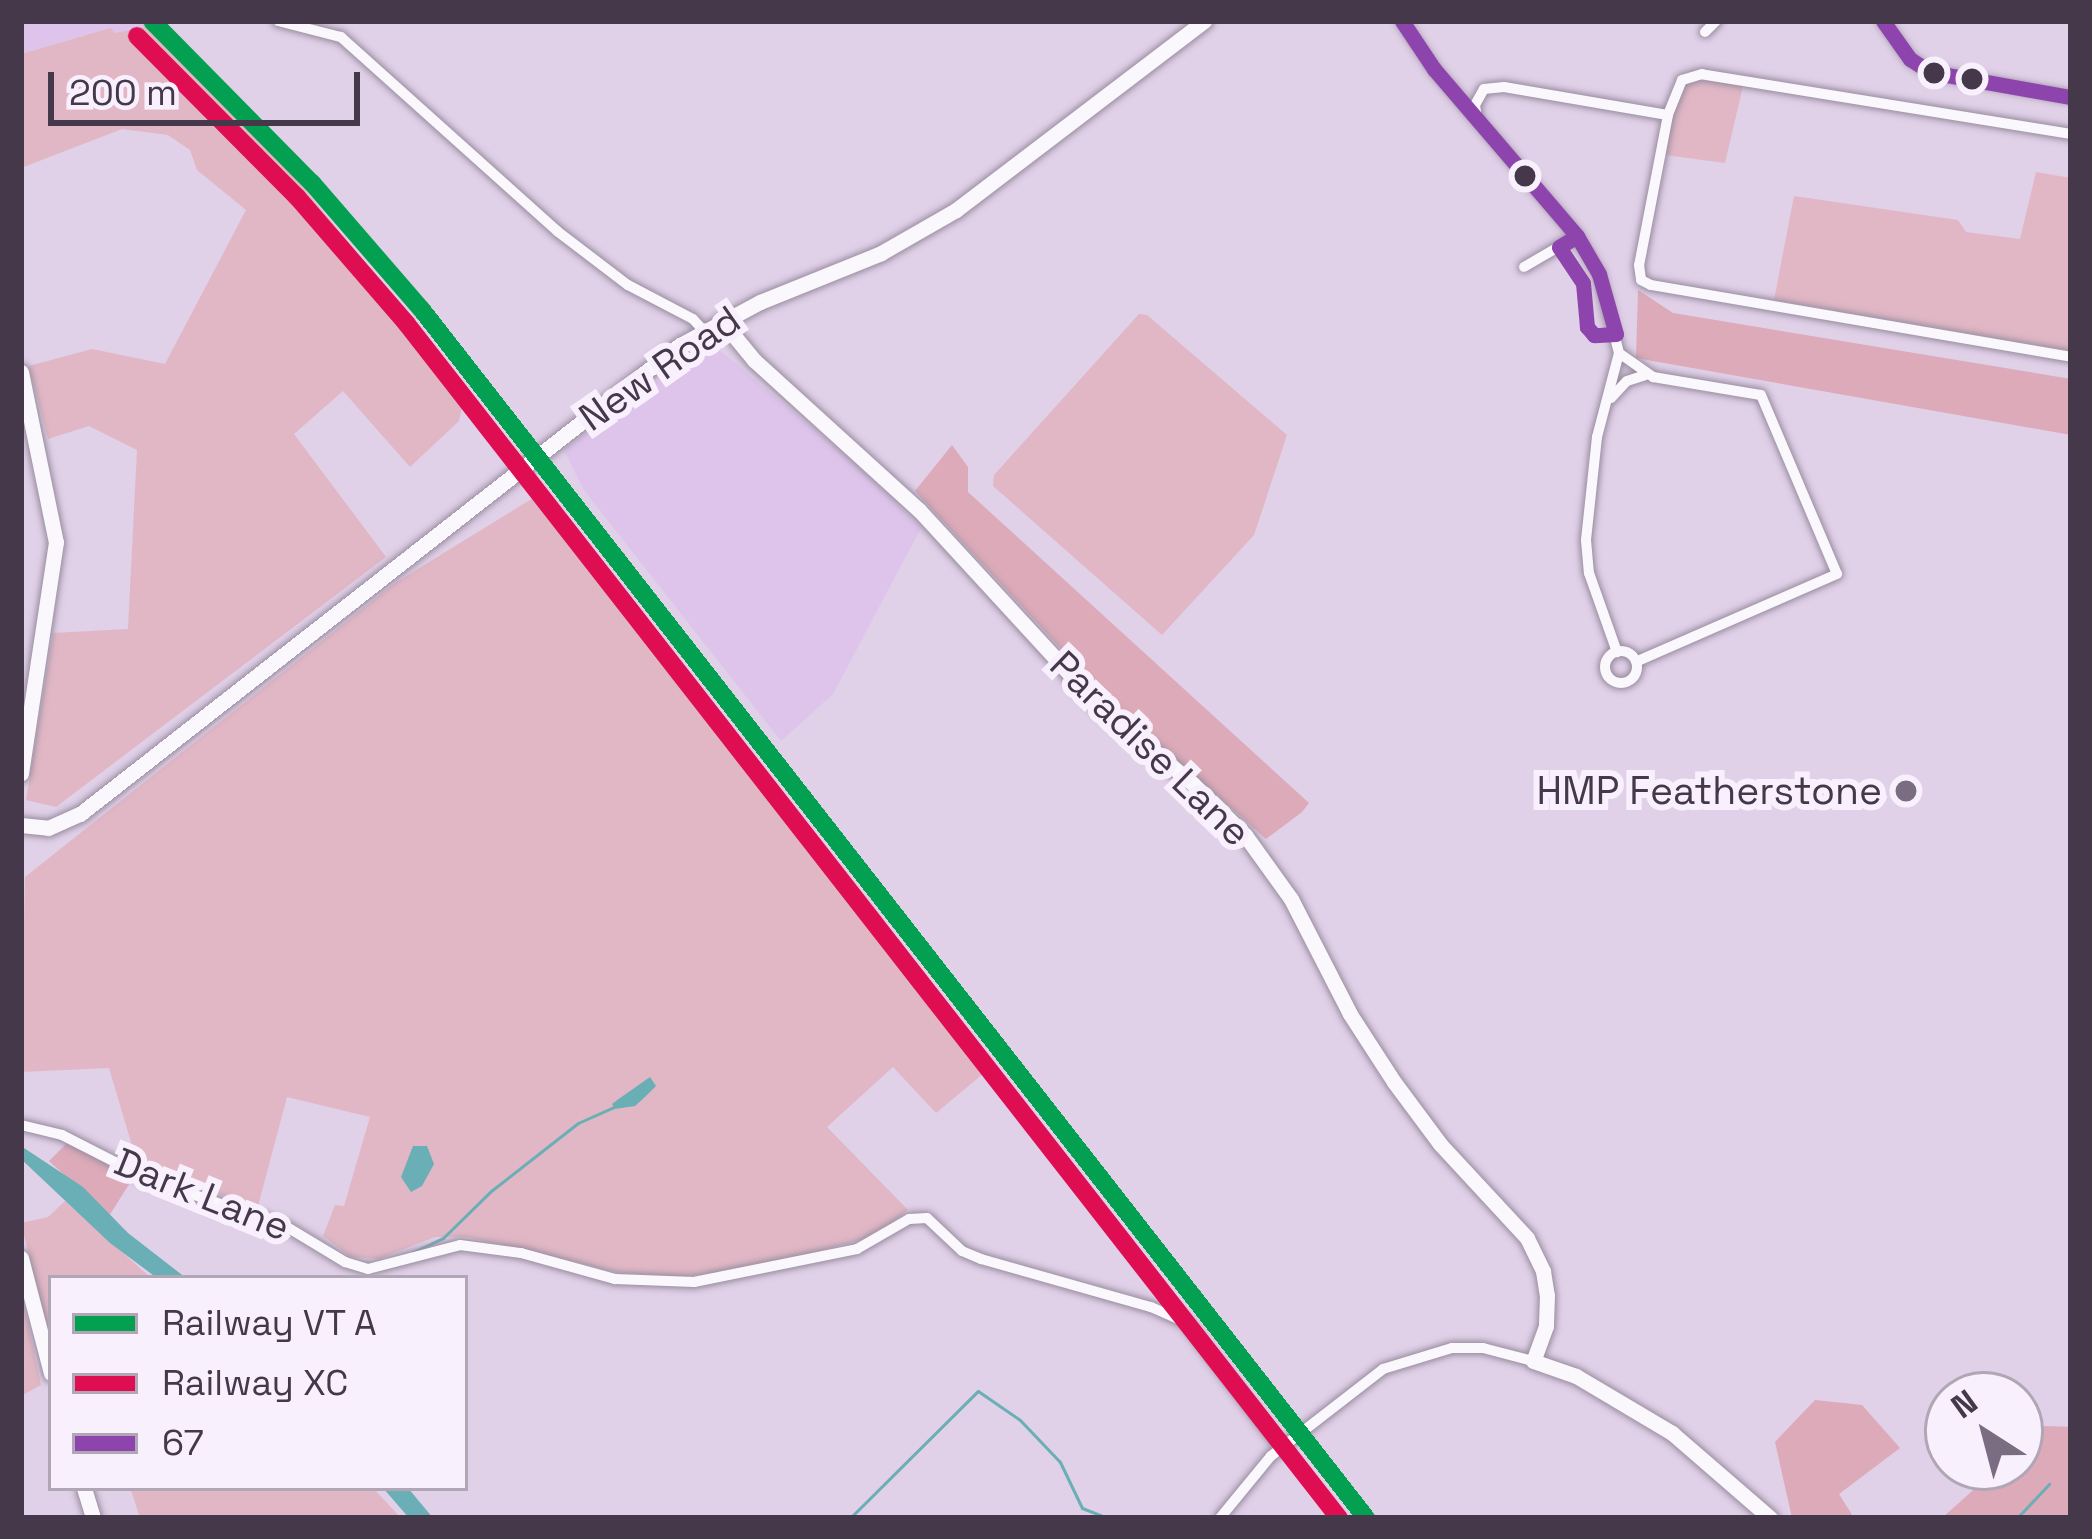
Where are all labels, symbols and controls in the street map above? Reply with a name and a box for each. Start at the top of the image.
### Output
scale bar [54,48,366,122]
unlabelled marker [1923,62,1945,84]
unlabelled marker [1961,68,1983,90]
text: 200 m [69,70,177,116]
unlabelled marker [1514,165,1536,187]
street label: New Road [571,297,749,441]
street label: Paradise Lane [1040,642,1260,856]
place label: HMP Featherstone [1536,768,1882,814]
marker: HMP Featherstone [1893,778,1919,804]
street label: Dark Lane [108,1139,296,1251]
legend [48,1275,468,1491]
text: Railway VT A [162,1300,377,1346]
text: Railway XC [162,1360,348,1406]
north arrow [1924,1371,2044,1491]
text: N [1943,1381,1986,1428]
text: 67 [162,1420,204,1466]

